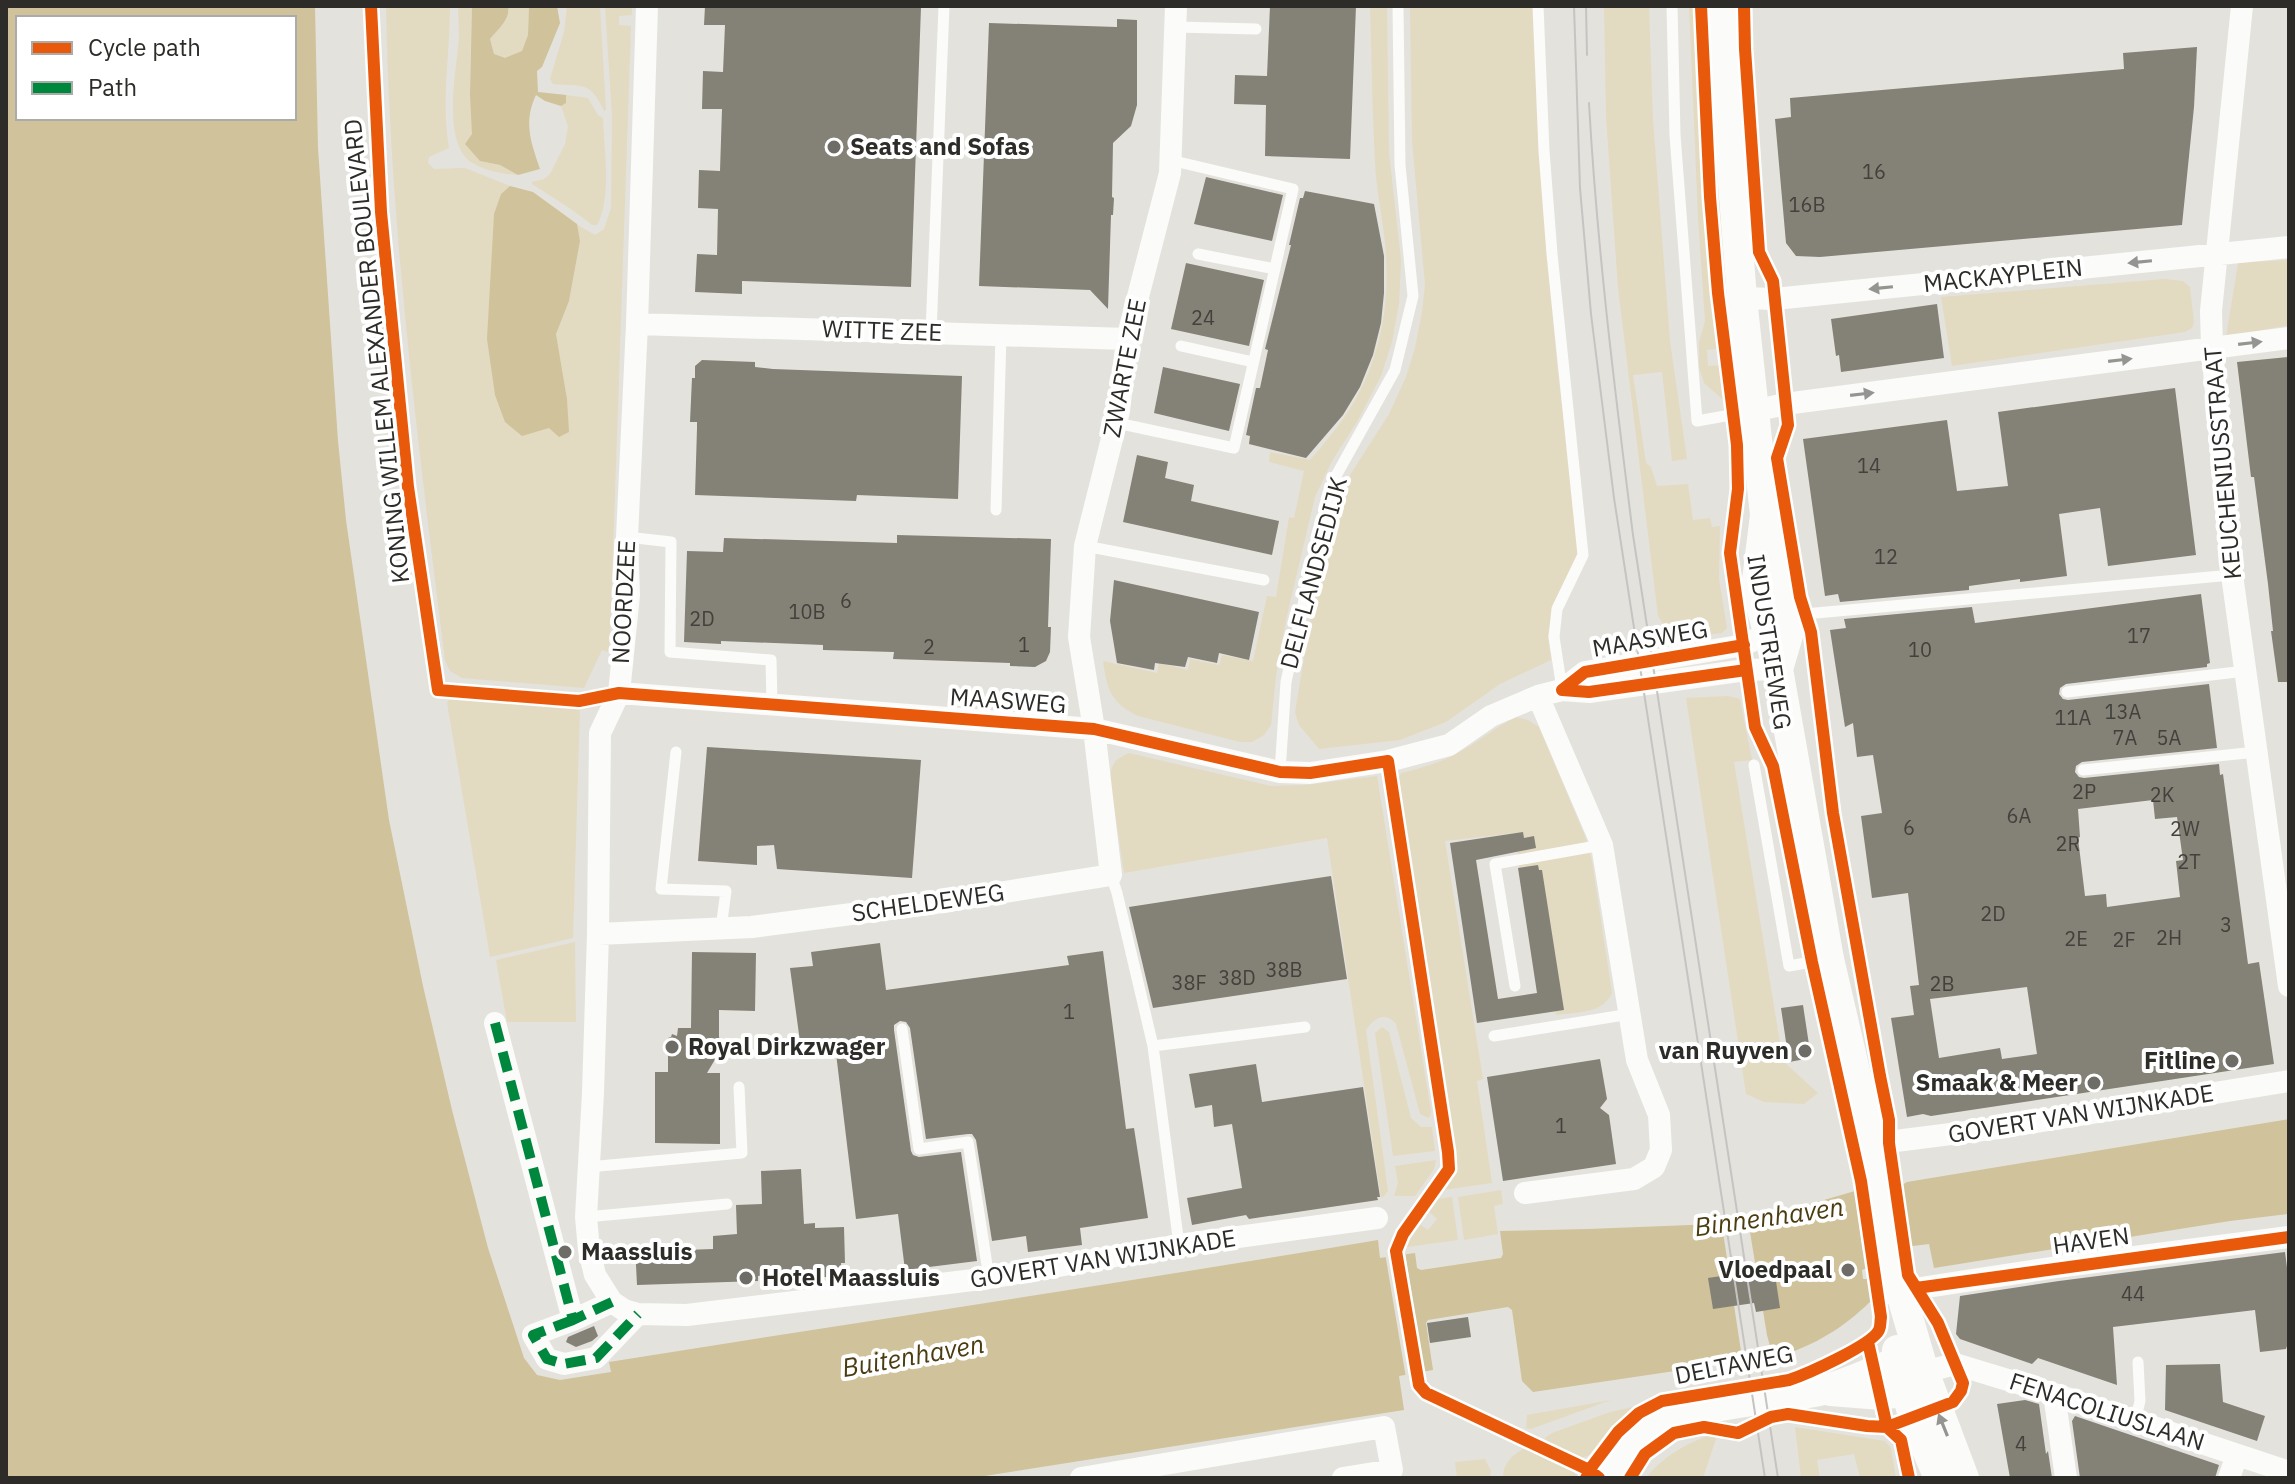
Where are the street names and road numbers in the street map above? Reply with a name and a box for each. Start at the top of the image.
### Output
street label: KONING WILLEM ALEXANDER BOULEVARD [336,117,416,585]
street label: MACKAYPLEIN [1922,251,2084,299]
street label: ZWARTE ZEE [1095,296,1153,440]
street label: WITTE ZEE [821,312,943,348]
street label: KEUCHENIUSSTRAAT [2196,345,2248,581]
street label: DELFLANDSEDIJK [1272,473,1354,672]
street label: NOORDZEE [604,539,642,665]
street label: INDUSTRIEWEG [1740,552,1800,732]
street label: MAASWEG [1590,612,1710,664]
street label: MAASWEG [949,680,1067,720]
street label: SCHELDEWEG [849,875,1006,929]
street label: GOVERT VAN WIJNKADE [1946,1076,2216,1150]
street label: HAVEN [2051,1219,2131,1261]
street label: GOVERT VAN WIJNKADE [968,1221,1238,1295]
street label: DELTAWEG [1672,1337,1796,1391]
street label: FENACOLIUSLAAN [2006,1364,2209,1458]

